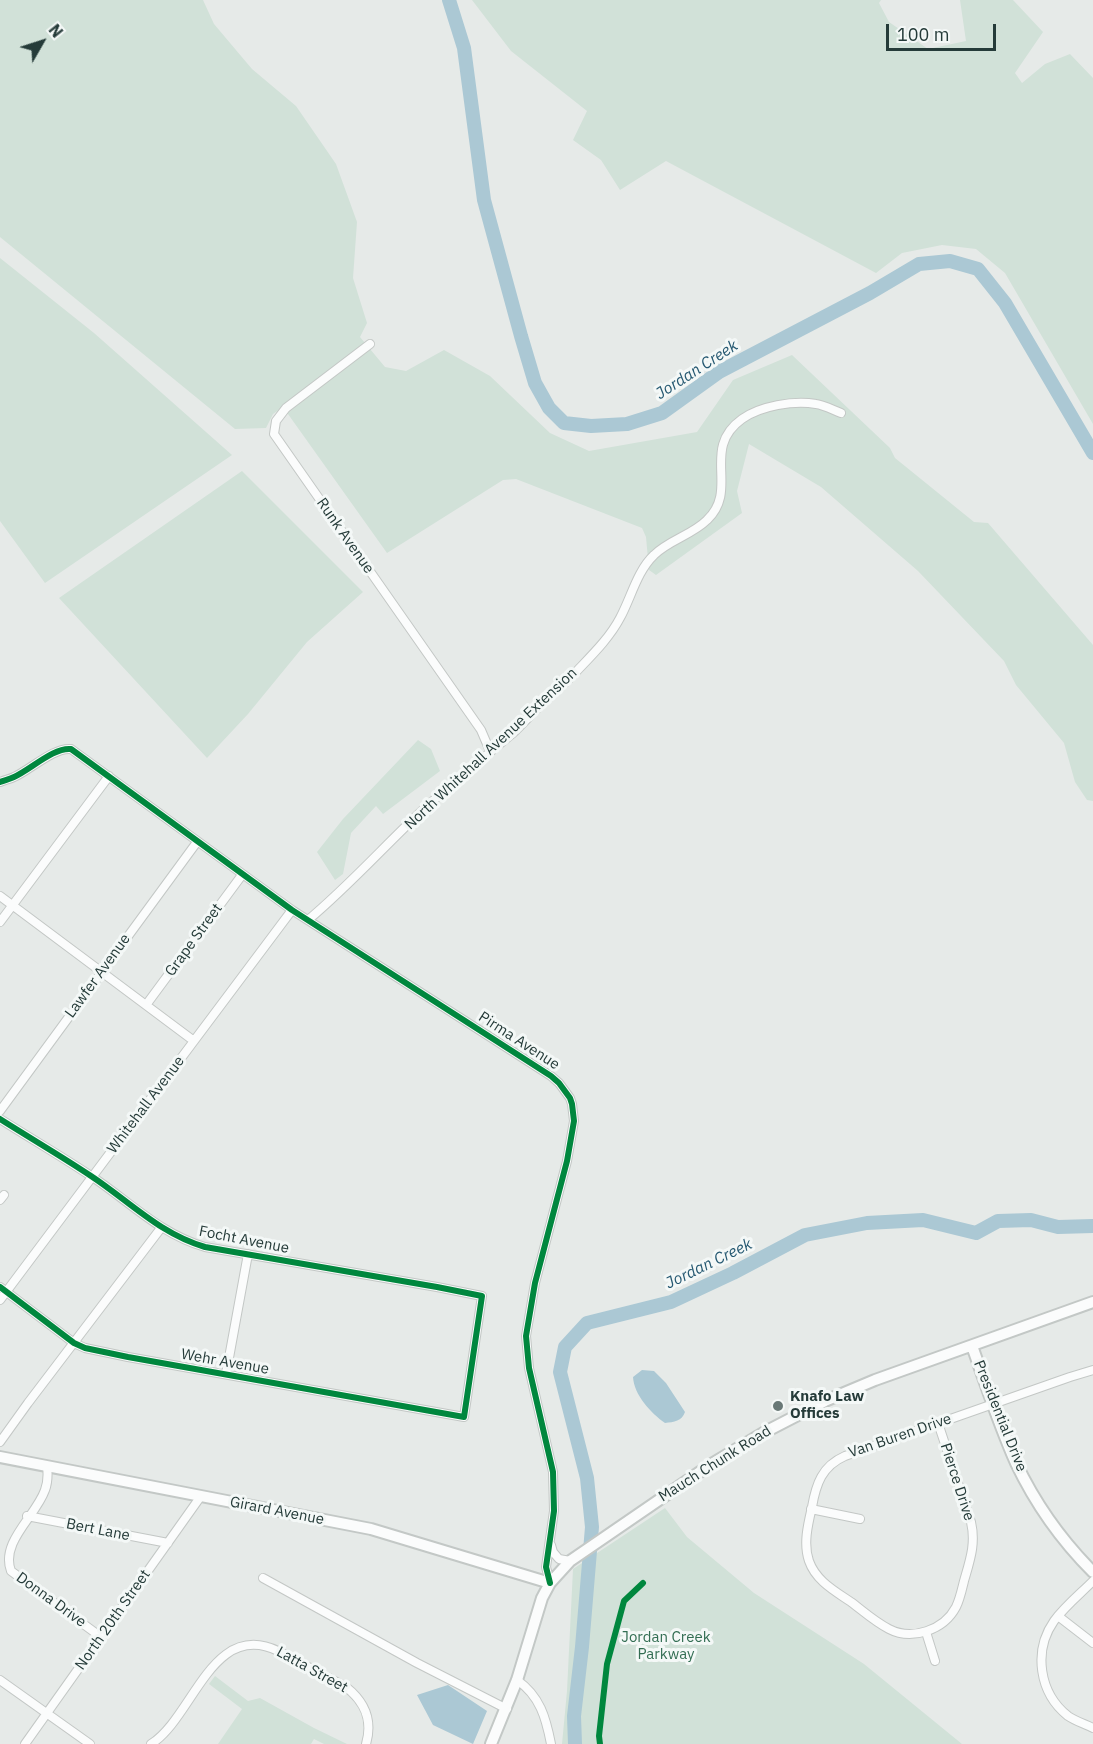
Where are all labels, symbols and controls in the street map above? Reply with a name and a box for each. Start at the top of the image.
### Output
north arrow [12,12,72,72]
scale bar [889,12,998,50]
text: N [45,20,67,41]
text: 100 m [897,23,949,46]
water label: Jordan Creek [652,336,742,404]
street label: Runk Avenue [312,495,378,577]
street label: North Whitehall Avenue Extension [401,664,581,834]
street label: Grape Street [162,900,226,980]
street label: Lawfer Avenue [62,931,134,1021]
street label: Pirma Avenue [475,1008,563,1074]
street label: Whitehall Avenue [104,1053,188,1157]
street label: Focht Avenue [197,1222,291,1258]
water label: Jordan Creek [663,1235,755,1293]
street label: Wehr Avenue [180,1345,270,1379]
street label: Presidential Drive [969,1358,1031,1474]
place label: Knafo Law Offices [790,1388,864,1423]
marker: Knafo Law Offices [771,1399,785,1413]
street label: Van Buren Drive [846,1410,954,1462]
street label: Mauch Chunk Road [655,1422,775,1506]
street label: Pierce Drive [936,1441,978,1523]
street label: Girard Avenue [228,1493,326,1529]
street label: Bert Lane [65,1515,131,1545]
street label: North 20th Street [72,1566,154,1674]
street label: Donna Drive [13,1569,89,1631]
park label: Jordan Creek Parkway [621,1629,711,1664]
street label: Latta Street [273,1643,351,1697]

